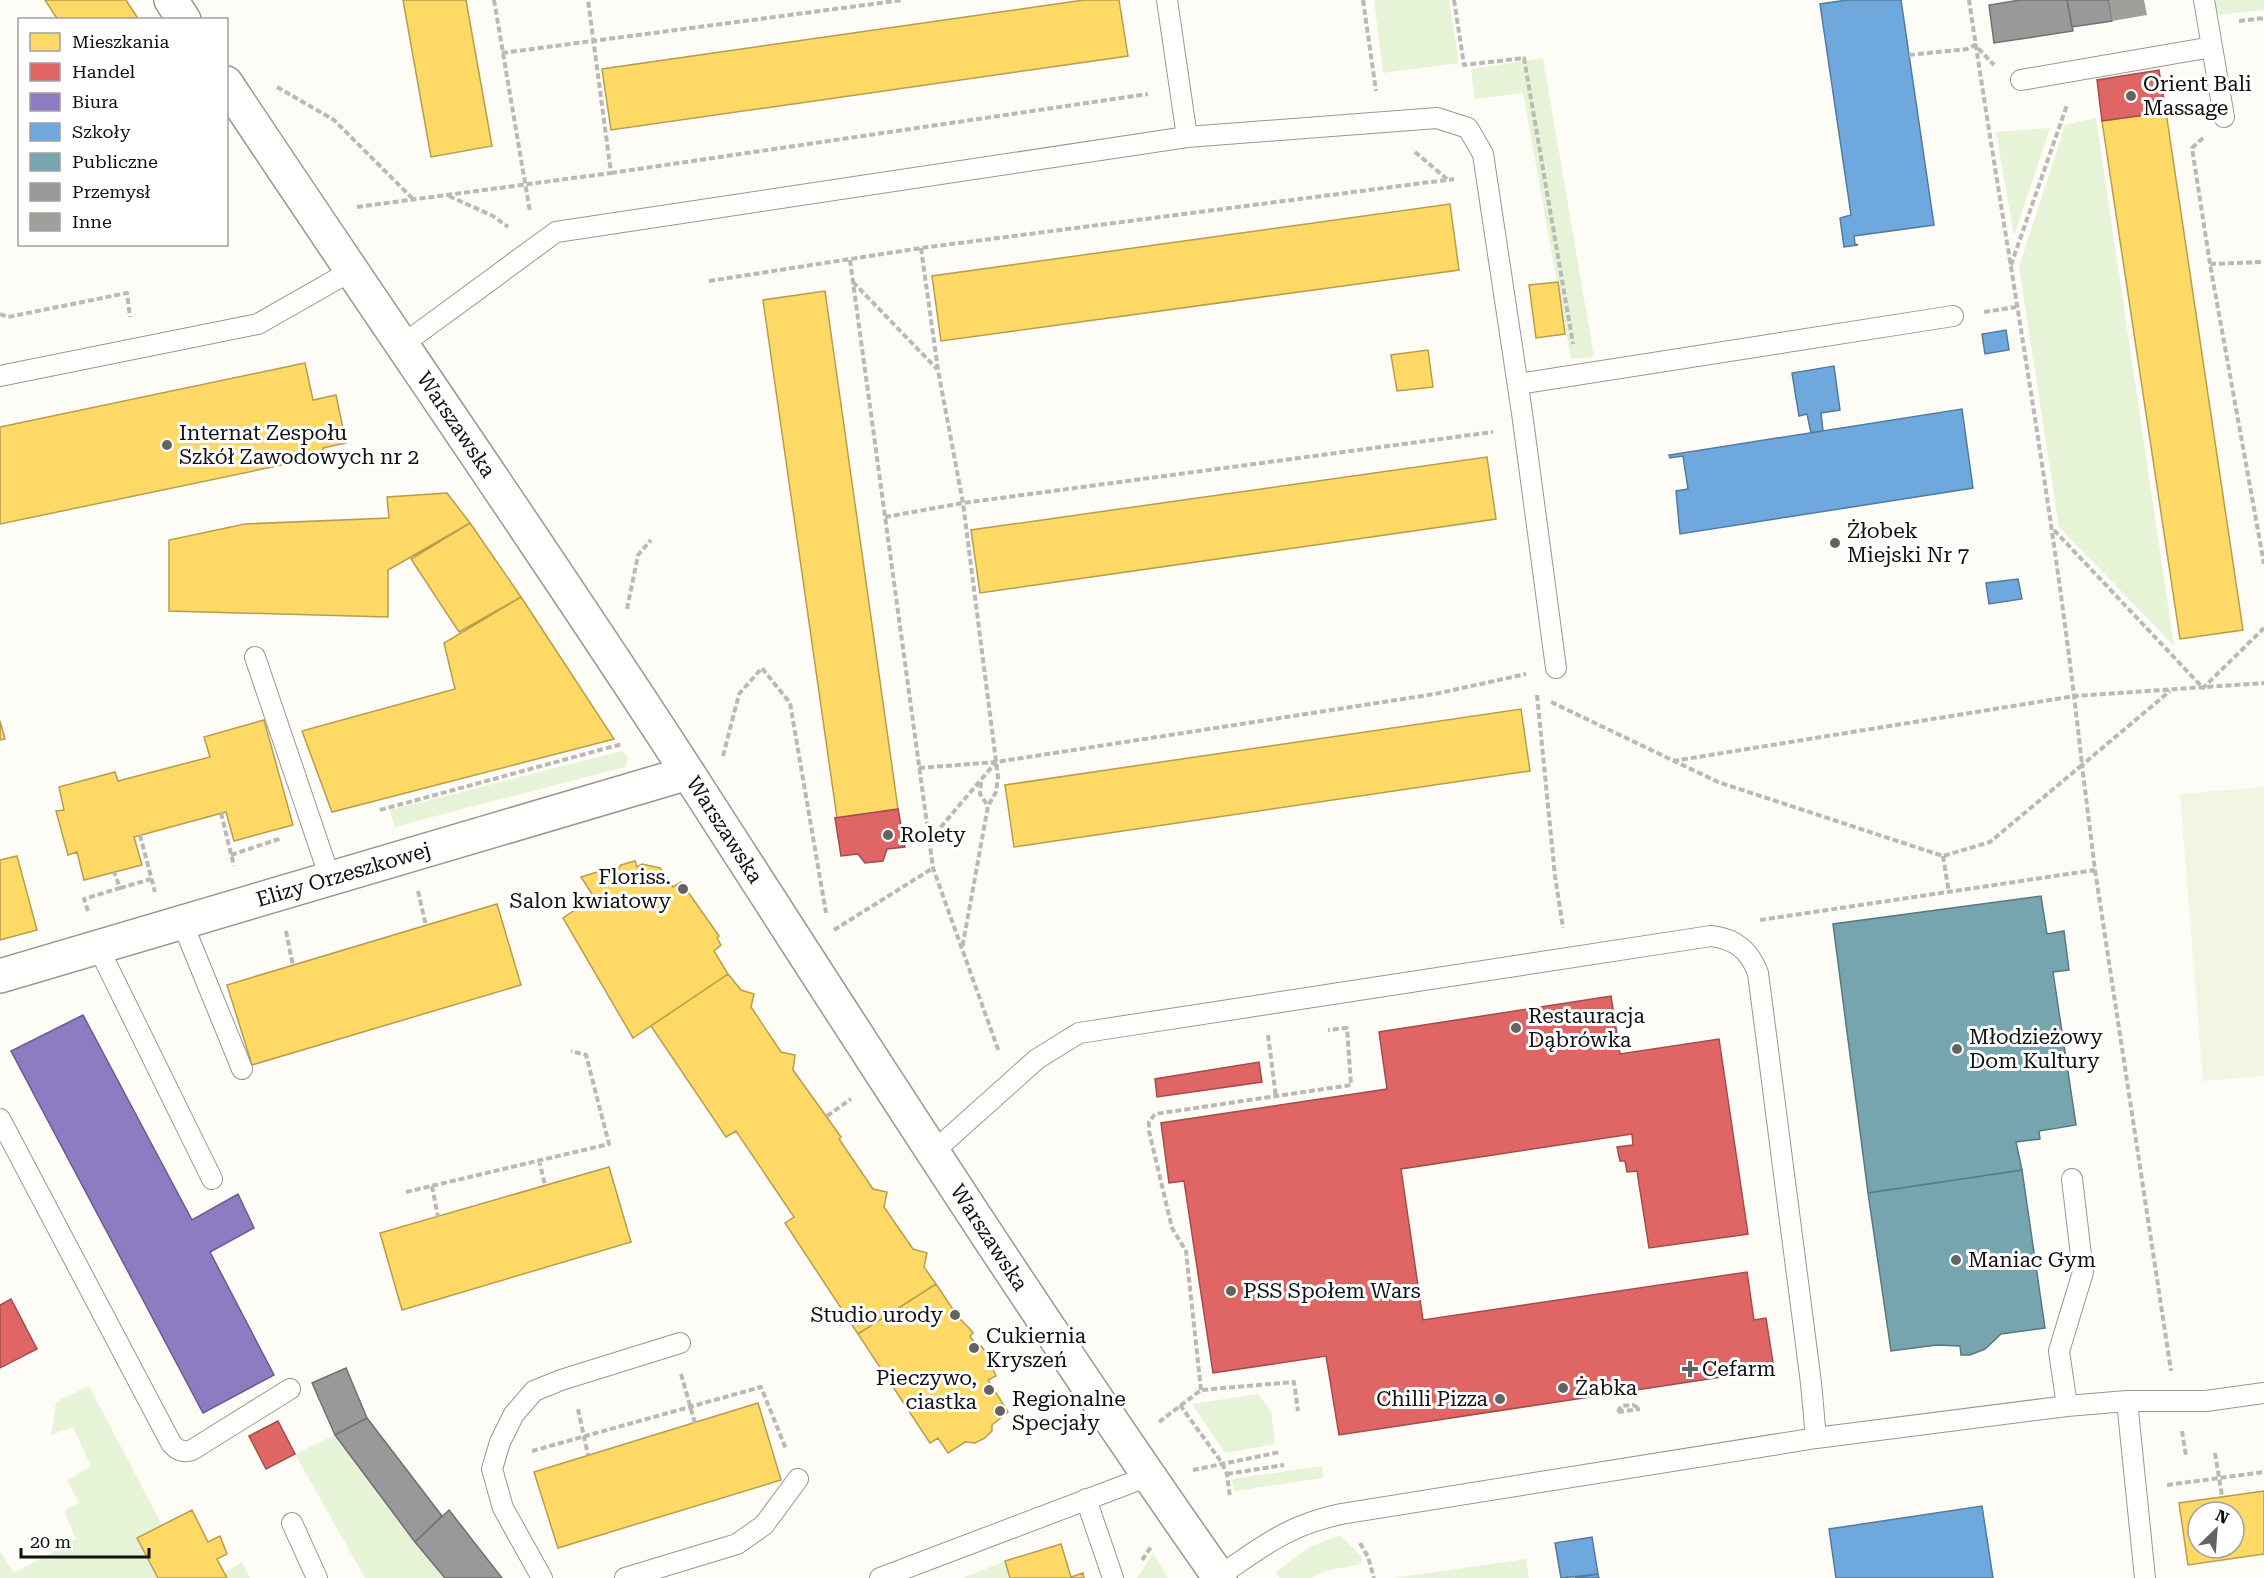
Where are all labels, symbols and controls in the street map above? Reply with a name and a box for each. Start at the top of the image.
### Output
legend [18,18,228,246]
text: Mieszkania [72,31,169,52]
text: Handel [72,61,135,82]
place label: Orient Bali Massage [2143,72,2252,120]
marker: Orient Bali Massage [2124,89,2138,103]
text: Biura [72,91,118,112]
text: Szkoły [72,121,131,142]
text: Publiczne [72,151,158,172]
text: Przemysł [72,181,151,202]
text: Inne [72,211,112,232]
street label: Warszawska [412,367,501,483]
place label: Internat Zespołu Szkół Zawodowych nr 2 [179,421,419,469]
marker: Internat Zespołu Szkół Zawodowych nr 2 [160,438,174,452]
place label: Żłobek Miejski Nr 7 [1847,519,1970,567]
marker: Żłobek Miejski Nr 7 [1828,536,1842,550]
street label: Warszawska [681,772,768,888]
place label: Rolety [900,823,966,847]
marker: Rolety [881,828,895,842]
street label: Elizy Orzeszkowej [253,838,433,912]
place label: Floriss. Salon kwiatowy [509,865,672,913]
marker: Floriss. Salon kwiatowy [676,882,690,896]
place label: Restauracja Dąbrówka [1528,1004,1645,1052]
marker: Restauracja Dąbrówka [1509,1021,1523,1035]
place label: Młodzieżowy Dom Kultury [1969,1025,2103,1073]
marker: Młodzieżowy Dom Kultury [1950,1042,1964,1056]
street label: Warszawska [945,1180,1033,1296]
place label: Maniac Gym [1968,1248,2096,1272]
marker: Maniac Gym [1949,1253,1963,1267]
place label: PSS Społem Wars [1243,1279,1421,1303]
marker: PSS Społem Wars [1224,1284,1238,1298]
place label: Studio urody [810,1303,944,1327]
marker: Studio urody [948,1308,962,1322]
place label: Cukiernia Kryszeń [986,1324,1087,1372]
marker: Cukiernia Kryszeń [967,1341,981,1355]
place label: Cefarm [1702,1357,1776,1381]
marker: Cefarm [1683,1362,1697,1376]
place label: Pieczywo, ciastka [876,1366,978,1414]
place label: Żabka [1575,1376,1638,1400]
marker: Żabka [1556,1381,1570,1395]
marker: Pieczywo, ciastka [982,1383,996,1397]
place label: Regionalne Specjały [1012,1387,1126,1435]
place label: Chilli Pizza [1376,1387,1489,1411]
marker: Chilli Pizza [1493,1392,1507,1406]
marker: Regionalne Specjały [993,1404,1007,1418]
north arrow [2186,1500,2246,1560]
text: N [2213,1506,2232,1528]
scale bar [21,1521,148,1559]
text: 20 m [30,1531,71,1552]

